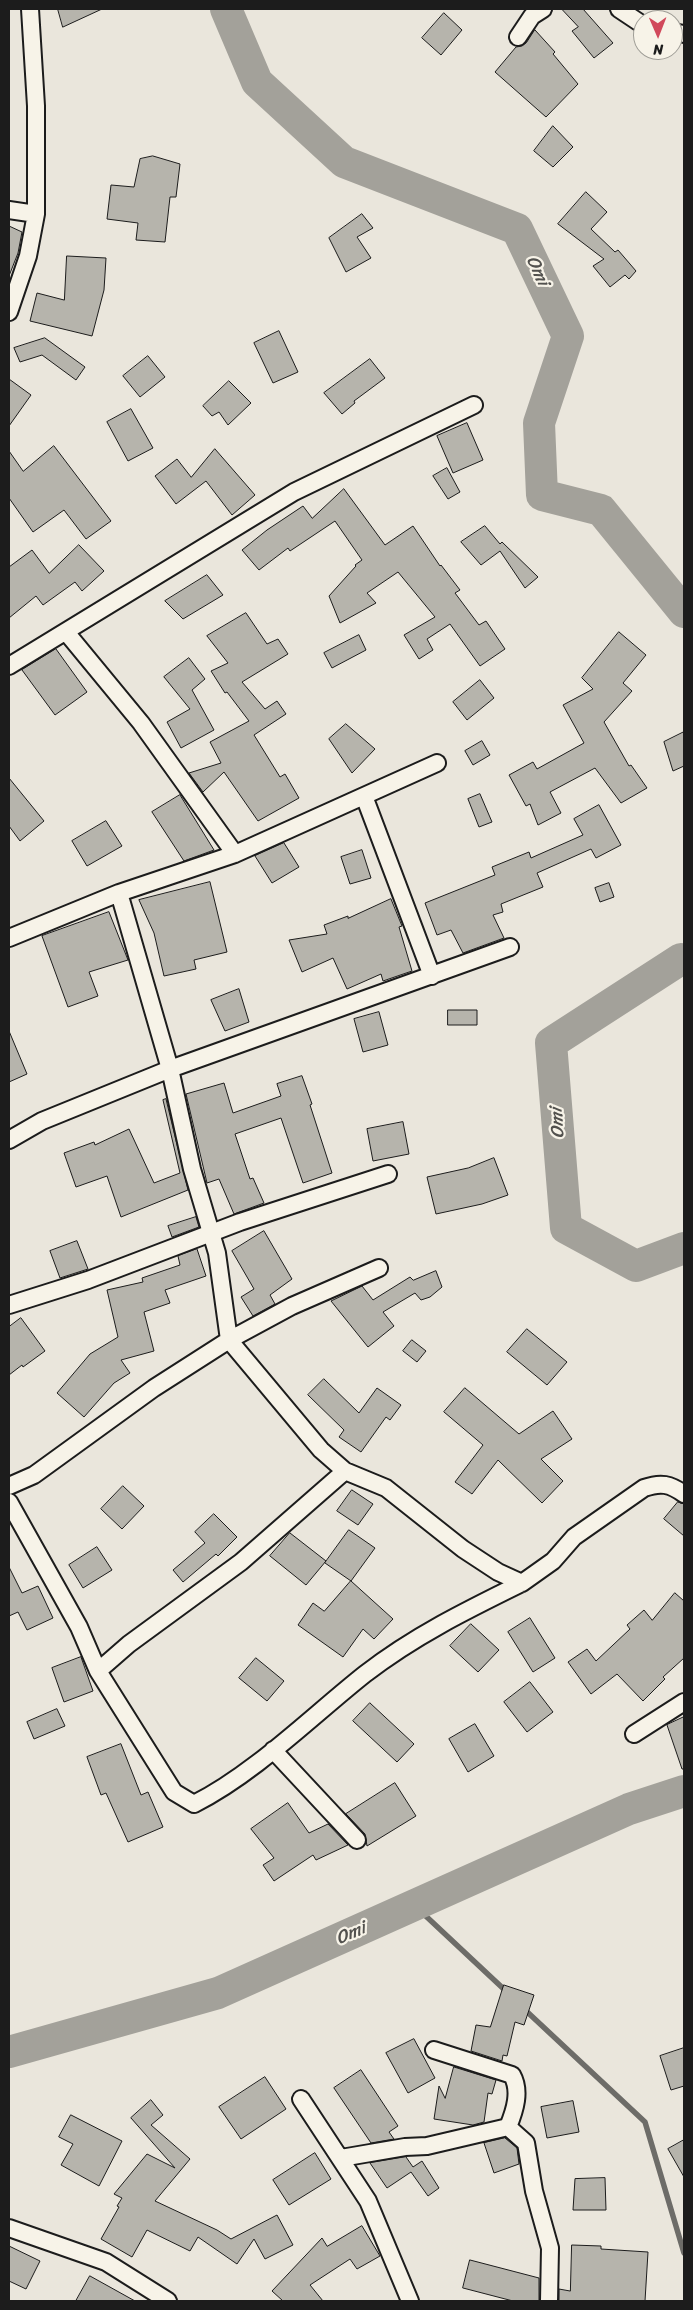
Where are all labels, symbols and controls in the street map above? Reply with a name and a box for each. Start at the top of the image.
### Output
north arrow [633,10,683,60]
text: N [653,37,663,62]
water label: Omi [521,253,553,289]
water label: Omi [546,1107,570,1139]
water label: Omi [333,1918,369,1950]

